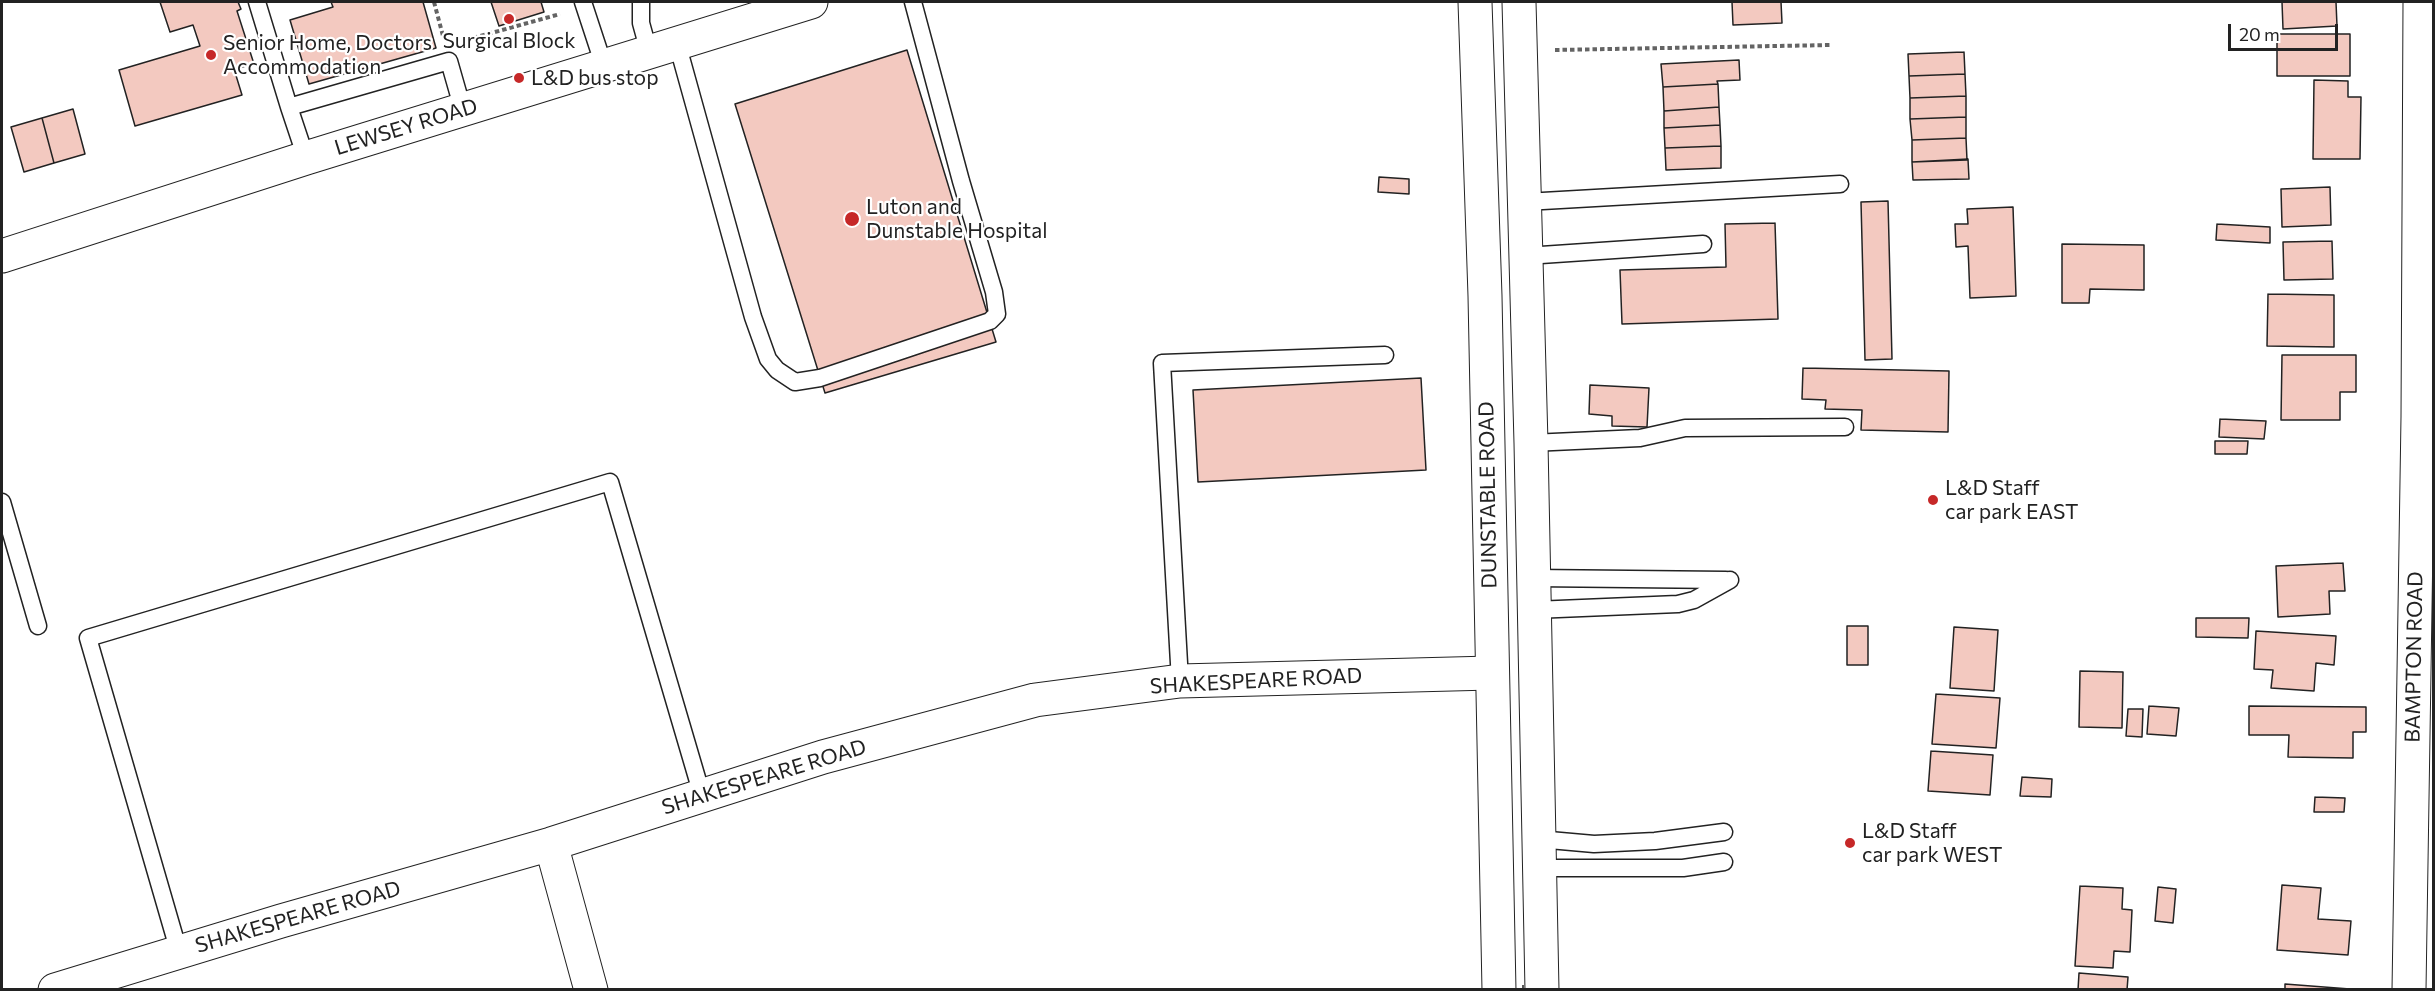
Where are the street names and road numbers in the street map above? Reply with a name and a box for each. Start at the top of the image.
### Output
street label: LEWSEY ROAD [331,93,481,161]
street label: DUNSTABLE ROAD [1474,401,1502,589]
street label: BAMPTON ROAD [2400,571,2428,743]
street label: SHAKESPEARE ROAD [1149,663,1363,699]
street label: SHAKESPEARE ROAD [659,734,869,820]
street label: SHAKESPEARE ROAD [192,876,404,958]

